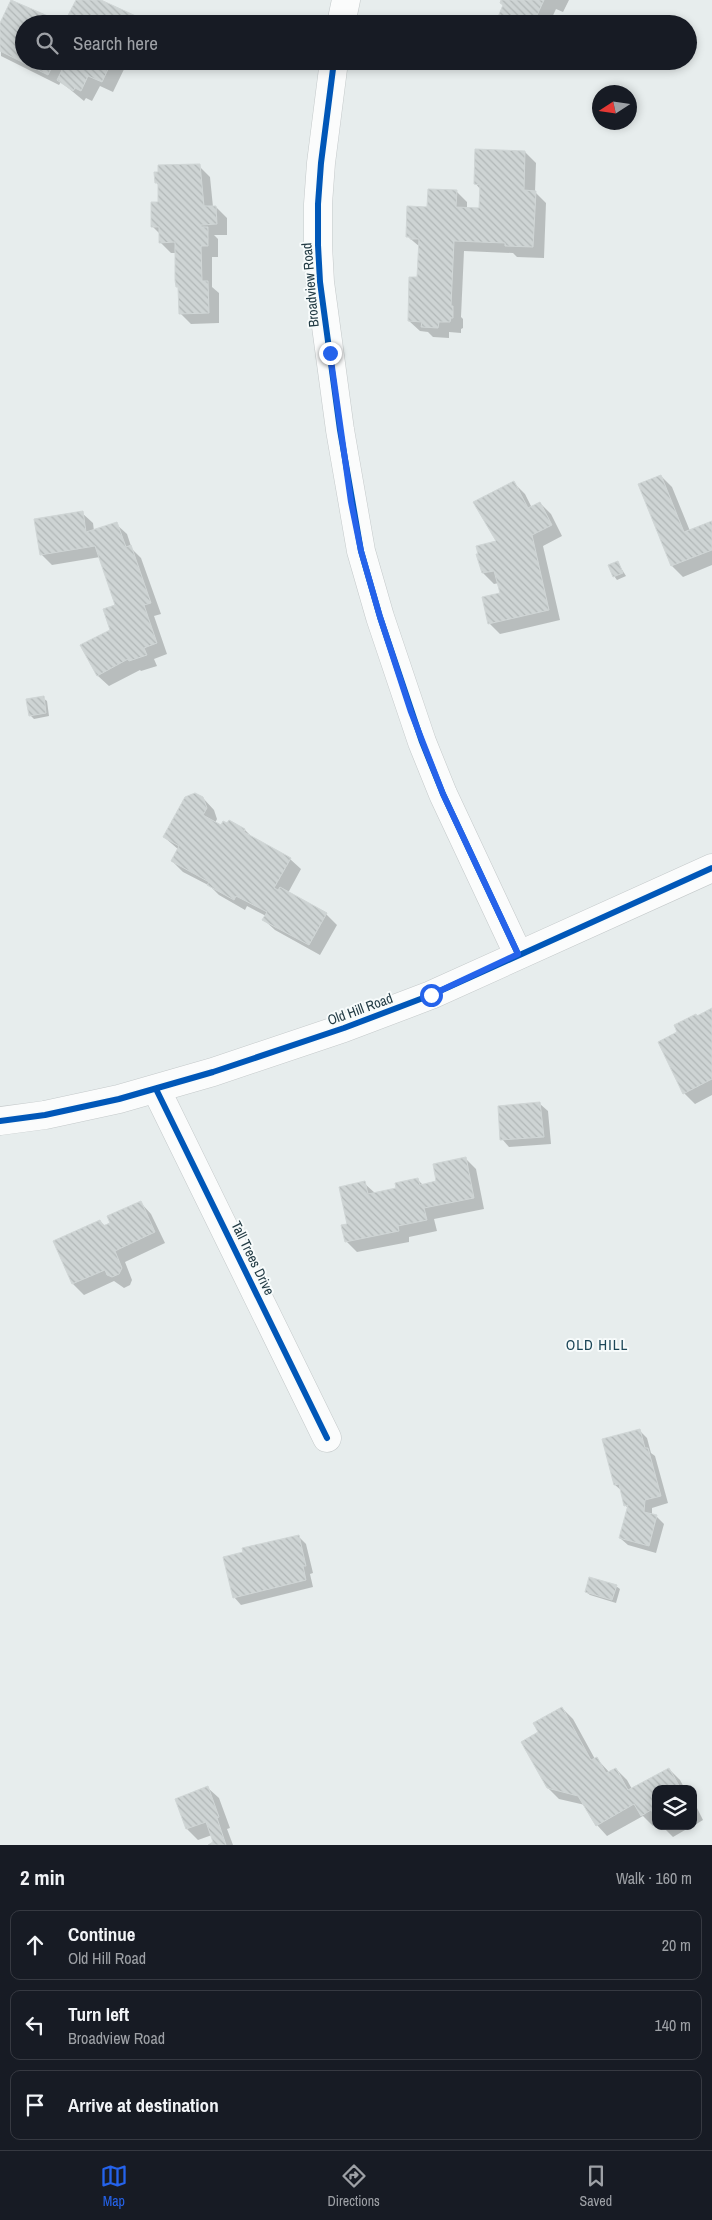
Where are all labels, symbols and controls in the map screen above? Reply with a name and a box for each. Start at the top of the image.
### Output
search box [15,15,697,70]
icon: search [33,29,61,57]
text: Search here [73,30,158,56]
north arrow [592,85,637,130]
street label: Broadview Road [297,242,323,328]
route end [319,342,342,365]
route start [420,984,443,1007]
street label: Old Hill Road [325,989,395,1029]
street label: Tall Trees Drive [227,1218,279,1298]
district label: OLD HILL [566,1334,628,1355]
map controls [652,1785,697,1830]
button: layers [652,1785,697,1830]
text: 2 min [20,1863,65,1892]
text: Walk · 160 m [616,1867,692,1889]
text: Continue [68,1921,136,1947]
icon: ahead [21,1931,49,1959]
text: 20 m [662,1934,691,1956]
text: Old Hill Road [68,1947,146,1969]
text: Turn left [68,2001,129,2027]
icon: left [21,2011,49,2039]
text: 140 m [655,2014,691,2036]
text: Broadview Road [68,2027,165,2049]
icon: arrive [21,2091,49,2119]
text: Arrive at destination [68,2092,219,2118]
tab: Map [100,2162,128,2210]
tab: Directions [328,2162,380,2210]
tab: Saved [580,2162,612,2210]

